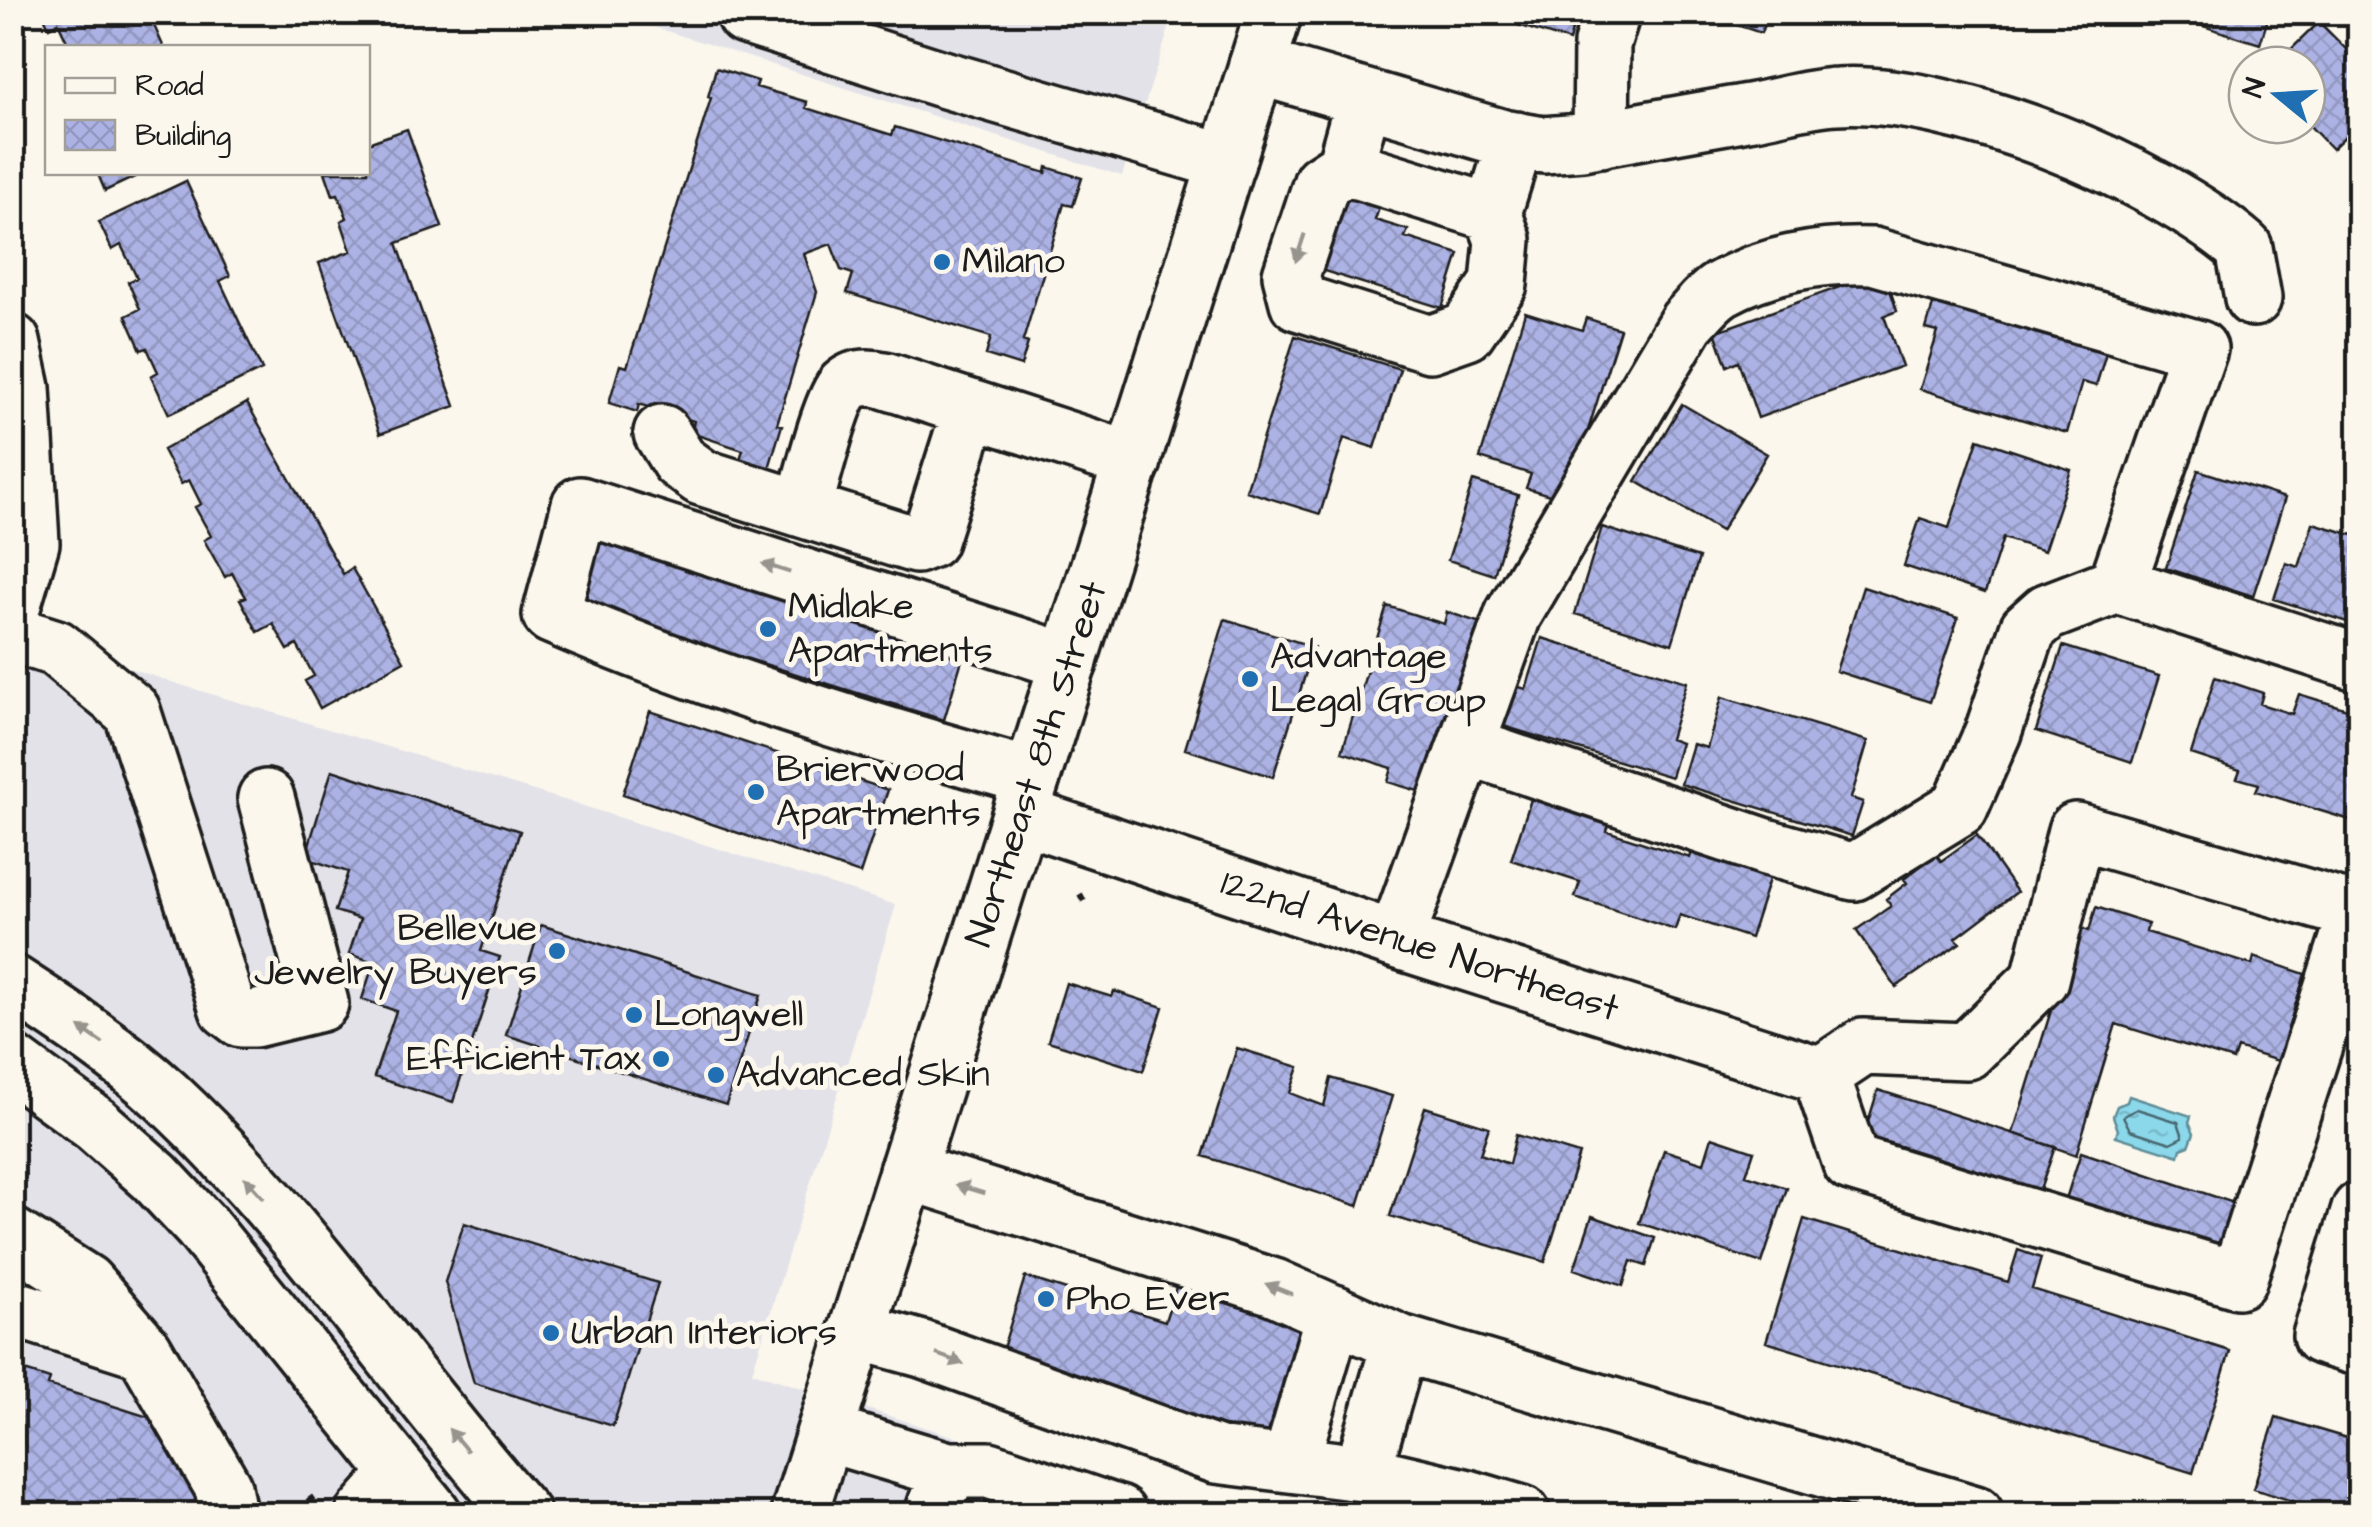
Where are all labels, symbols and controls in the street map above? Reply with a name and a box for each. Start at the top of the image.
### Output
legend [45,45,370,175]
north arrow [2227,45,2327,145]
text: Road [135,65,204,107]
text: N [2233,73,2276,102]
text: Building [135,115,231,158]
one-way arrow [1291,234,1306,264]
place label: Milano [962,236,1065,288]
marker: Milano [931,251,953,273]
one-way arrow [761,559,791,574]
street label: Northeast 8th Street [953,575,1121,953]
place label: Midlake Apartments [788,581,993,677]
marker: Midlake Apartments [757,618,779,640]
place label: Advantage Legal Group [1270,631,1486,727]
marker: Advantage Legal Group [1239,668,1261,690]
place label: Brierwood Apartments [776,744,981,840]
marker: Brierwood Apartments [745,781,767,803]
street label: 122nd Avenue Northeast [1214,857,1626,1035]
place label: Bellevue Jewelry Buyers [254,903,537,1000]
marker: Bellevue Jewelry Buyers [546,940,568,962]
place label: Longwell [654,989,804,1041]
marker: Longwell [623,1004,645,1026]
one-way arrow [78,1026,105,1046]
place label: Efficient Tax [407,1033,641,1085]
marker: Efficient Tax [650,1048,672,1070]
place label: Advanced Skin [736,1049,990,1101]
marker: Advanced Skin [705,1064,727,1086]
one-way arrow [243,1176,265,1201]
one-way arrow [954,1181,985,1196]
place label: Pho Ever [1066,1273,1229,1325]
one-way arrow [1264,1281,1294,1297]
marker: Pho Ever [1035,1288,1057,1310]
place label: Urban Interiors [571,1307,837,1359]
marker: Urban Interiors [540,1322,562,1344]
one-way arrow [935,1352,965,1367]
one-way arrow [448,1428,470,1453]

